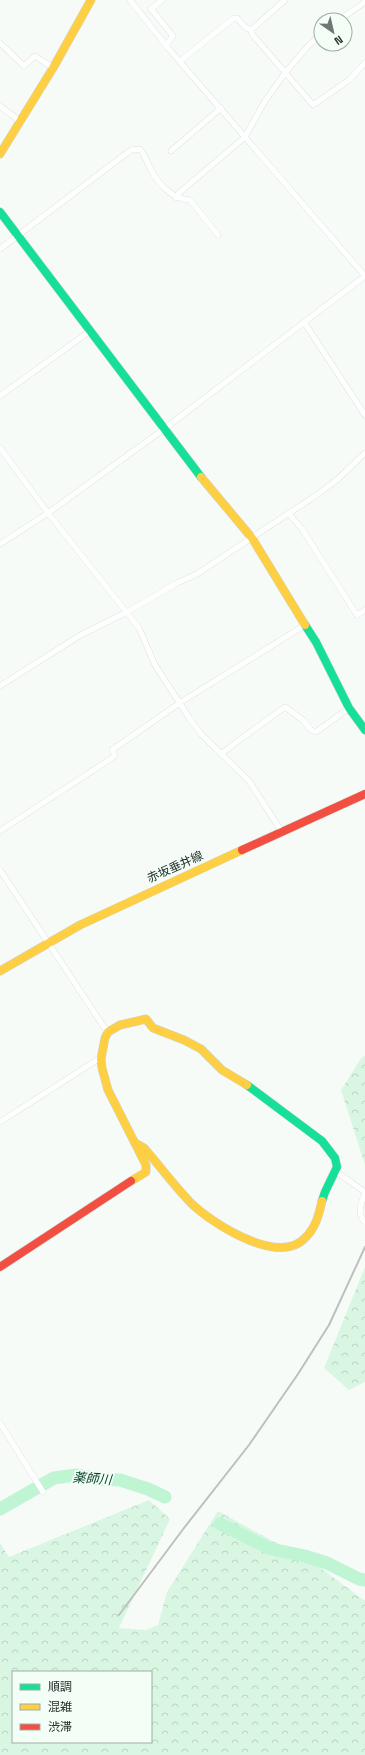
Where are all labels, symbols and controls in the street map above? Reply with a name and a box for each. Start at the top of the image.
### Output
north arrow [313,12,353,52]
text: N [332,32,346,48]
street label: 赤坂垂井線 [144,847,206,887]
water label: 薬師川 [72,1469,114,1488]
legend [12,1671,152,1743]
text: 順調 [48,1679,72,1695]
text: 混雑 [48,1699,72,1715]
text: 渋滞 [48,1719,72,1735]

